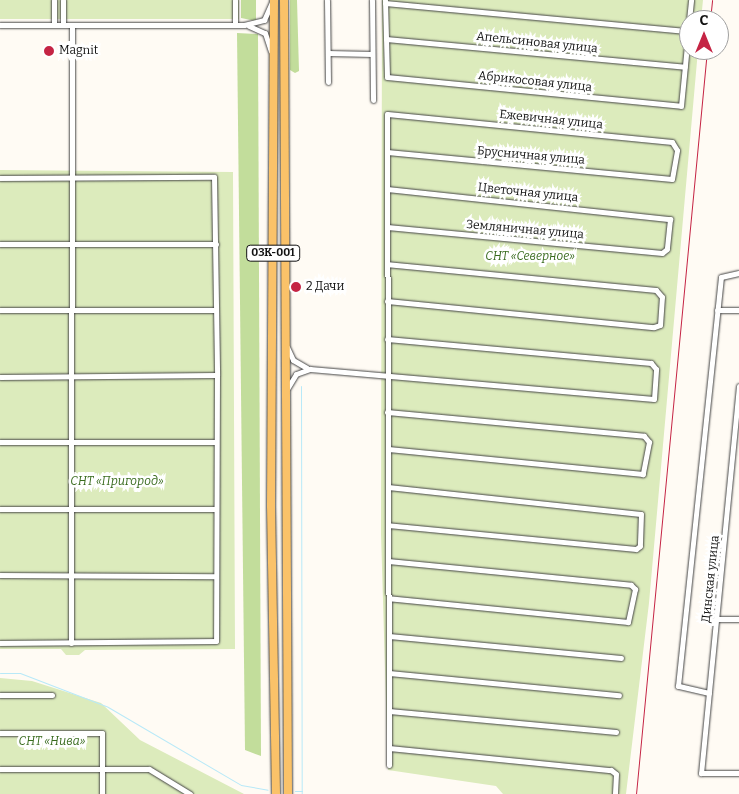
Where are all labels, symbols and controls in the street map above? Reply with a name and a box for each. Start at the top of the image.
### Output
north arrow [679,10,729,60]
text: С [700,12,708,29]
street label: Апельсиновая улица [476,29,598,57]
place label: Magnit [59,44,98,58]
marker: Magnit [43,45,55,57]
street label: Абрикосовая улица [477,69,593,95]
street label: Ежевичная улица [498,107,604,133]
street label: Брусничная улица [476,144,586,168]
street label: Цветочная улица [477,181,579,205]
street label: Земляничная улица [466,218,584,242]
road number: 03К-001 [246,244,300,262]
park label: СНТ «Северное» [485,250,575,264]
place label: 2 Дачи [306,280,344,294]
marker: 2 Дачи [290,281,302,293]
park label: СНТ «Пригород» [70,475,164,489]
street label: Динская улица [699,535,723,623]
park label: СНТ «Нива» [19,735,85,749]

